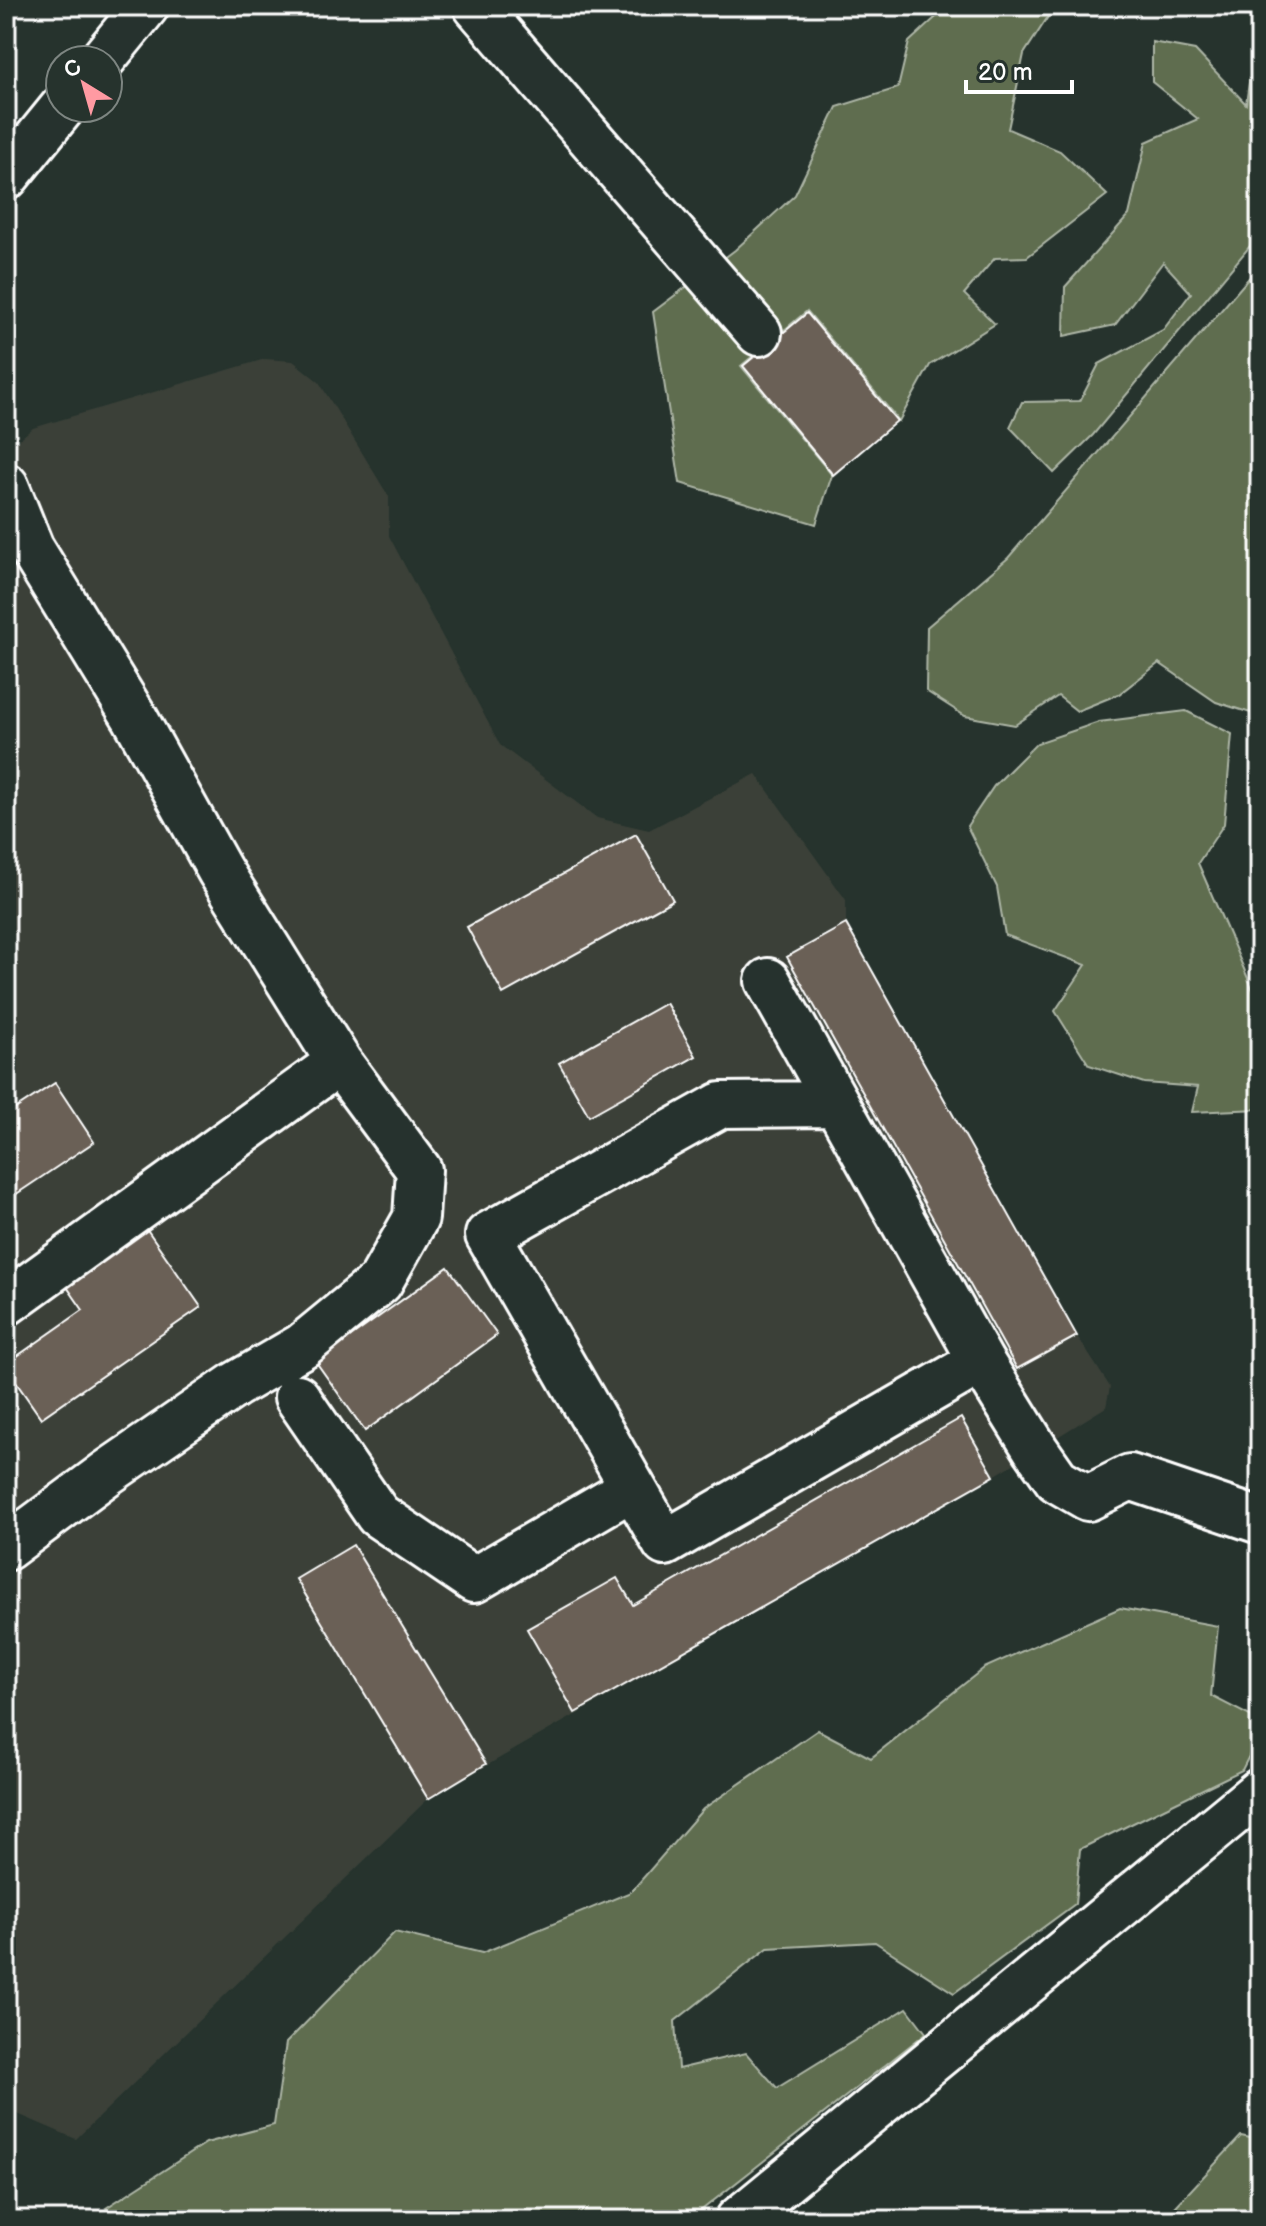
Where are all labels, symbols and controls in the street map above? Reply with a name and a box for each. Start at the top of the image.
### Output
north arrow [44,44,124,124]
scale bar [966,44,1072,94]
text: С [59,54,87,85]
text: 20 m [978,58,1033,87]

